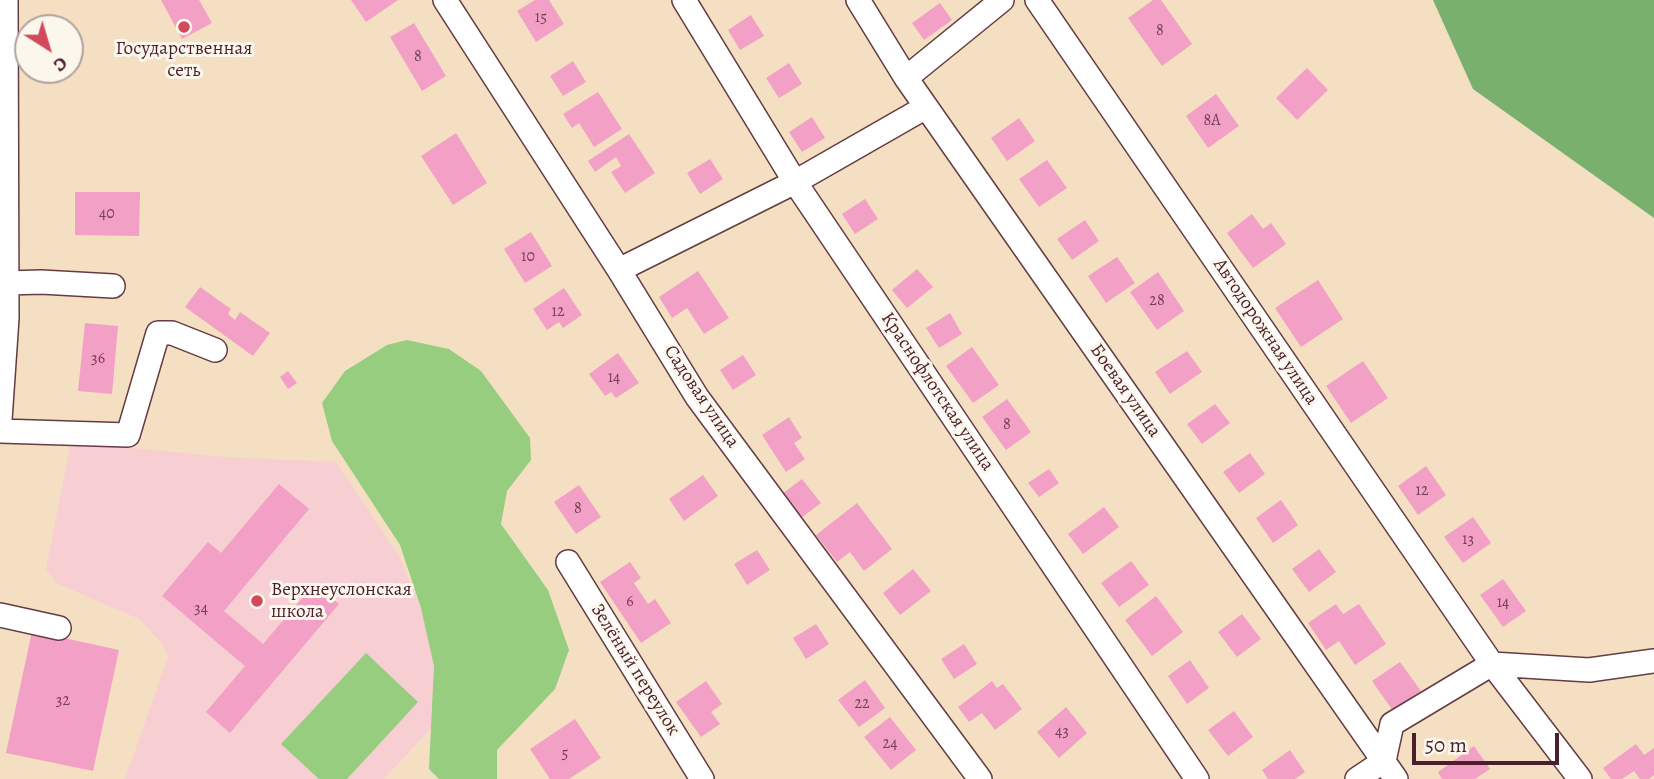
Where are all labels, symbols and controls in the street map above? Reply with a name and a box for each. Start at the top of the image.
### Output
house number: 15 [535,8,547,28]
north arrow [14,14,84,84]
marker: Государственная сеть [176,19,192,35]
house number: 8 [1156,21,1164,41]
place label: Государственная сеть [116,38,252,82]
house number: 8 [414,47,422,67]
text: С [48,50,73,78]
house number: 8А [1203,111,1221,131]
house number: 40 [99,204,115,224]
house number: 10 [521,247,535,267]
street label: Автодорожная улица [1208,255,1322,409]
house number: 28 [1149,291,1165,311]
house number: 12 [551,302,565,322]
street label: Краснофлотская улица [875,308,999,476]
street label: Боевая улица [1084,340,1166,442]
street label: Садовая улица [658,341,744,453]
house number: 36 [91,349,105,369]
house number: 14 [608,368,620,388]
house number: 8 [1003,415,1011,435]
house number: 12 [1415,481,1429,501]
house number: 8 [574,499,582,519]
house number: 13 [1462,530,1474,550]
place label: Верхнеуслонская школа [271,579,412,623]
house number: 6 [626,592,634,612]
marker: Верхнеуслонская школа [249,593,265,609]
house number: 14 [1497,593,1509,613]
house number: 34 [194,599,208,619]
street label: Зелёный переулок [585,600,685,740]
house number: 32 [56,691,70,711]
house number: 22 [854,694,870,714]
scale bar [1416,720,1563,764]
house number: 43 [1055,722,1069,742]
text: 50 m [1425,731,1467,759]
house number: 24 [883,734,897,754]
house number: 5 [562,744,568,764]

